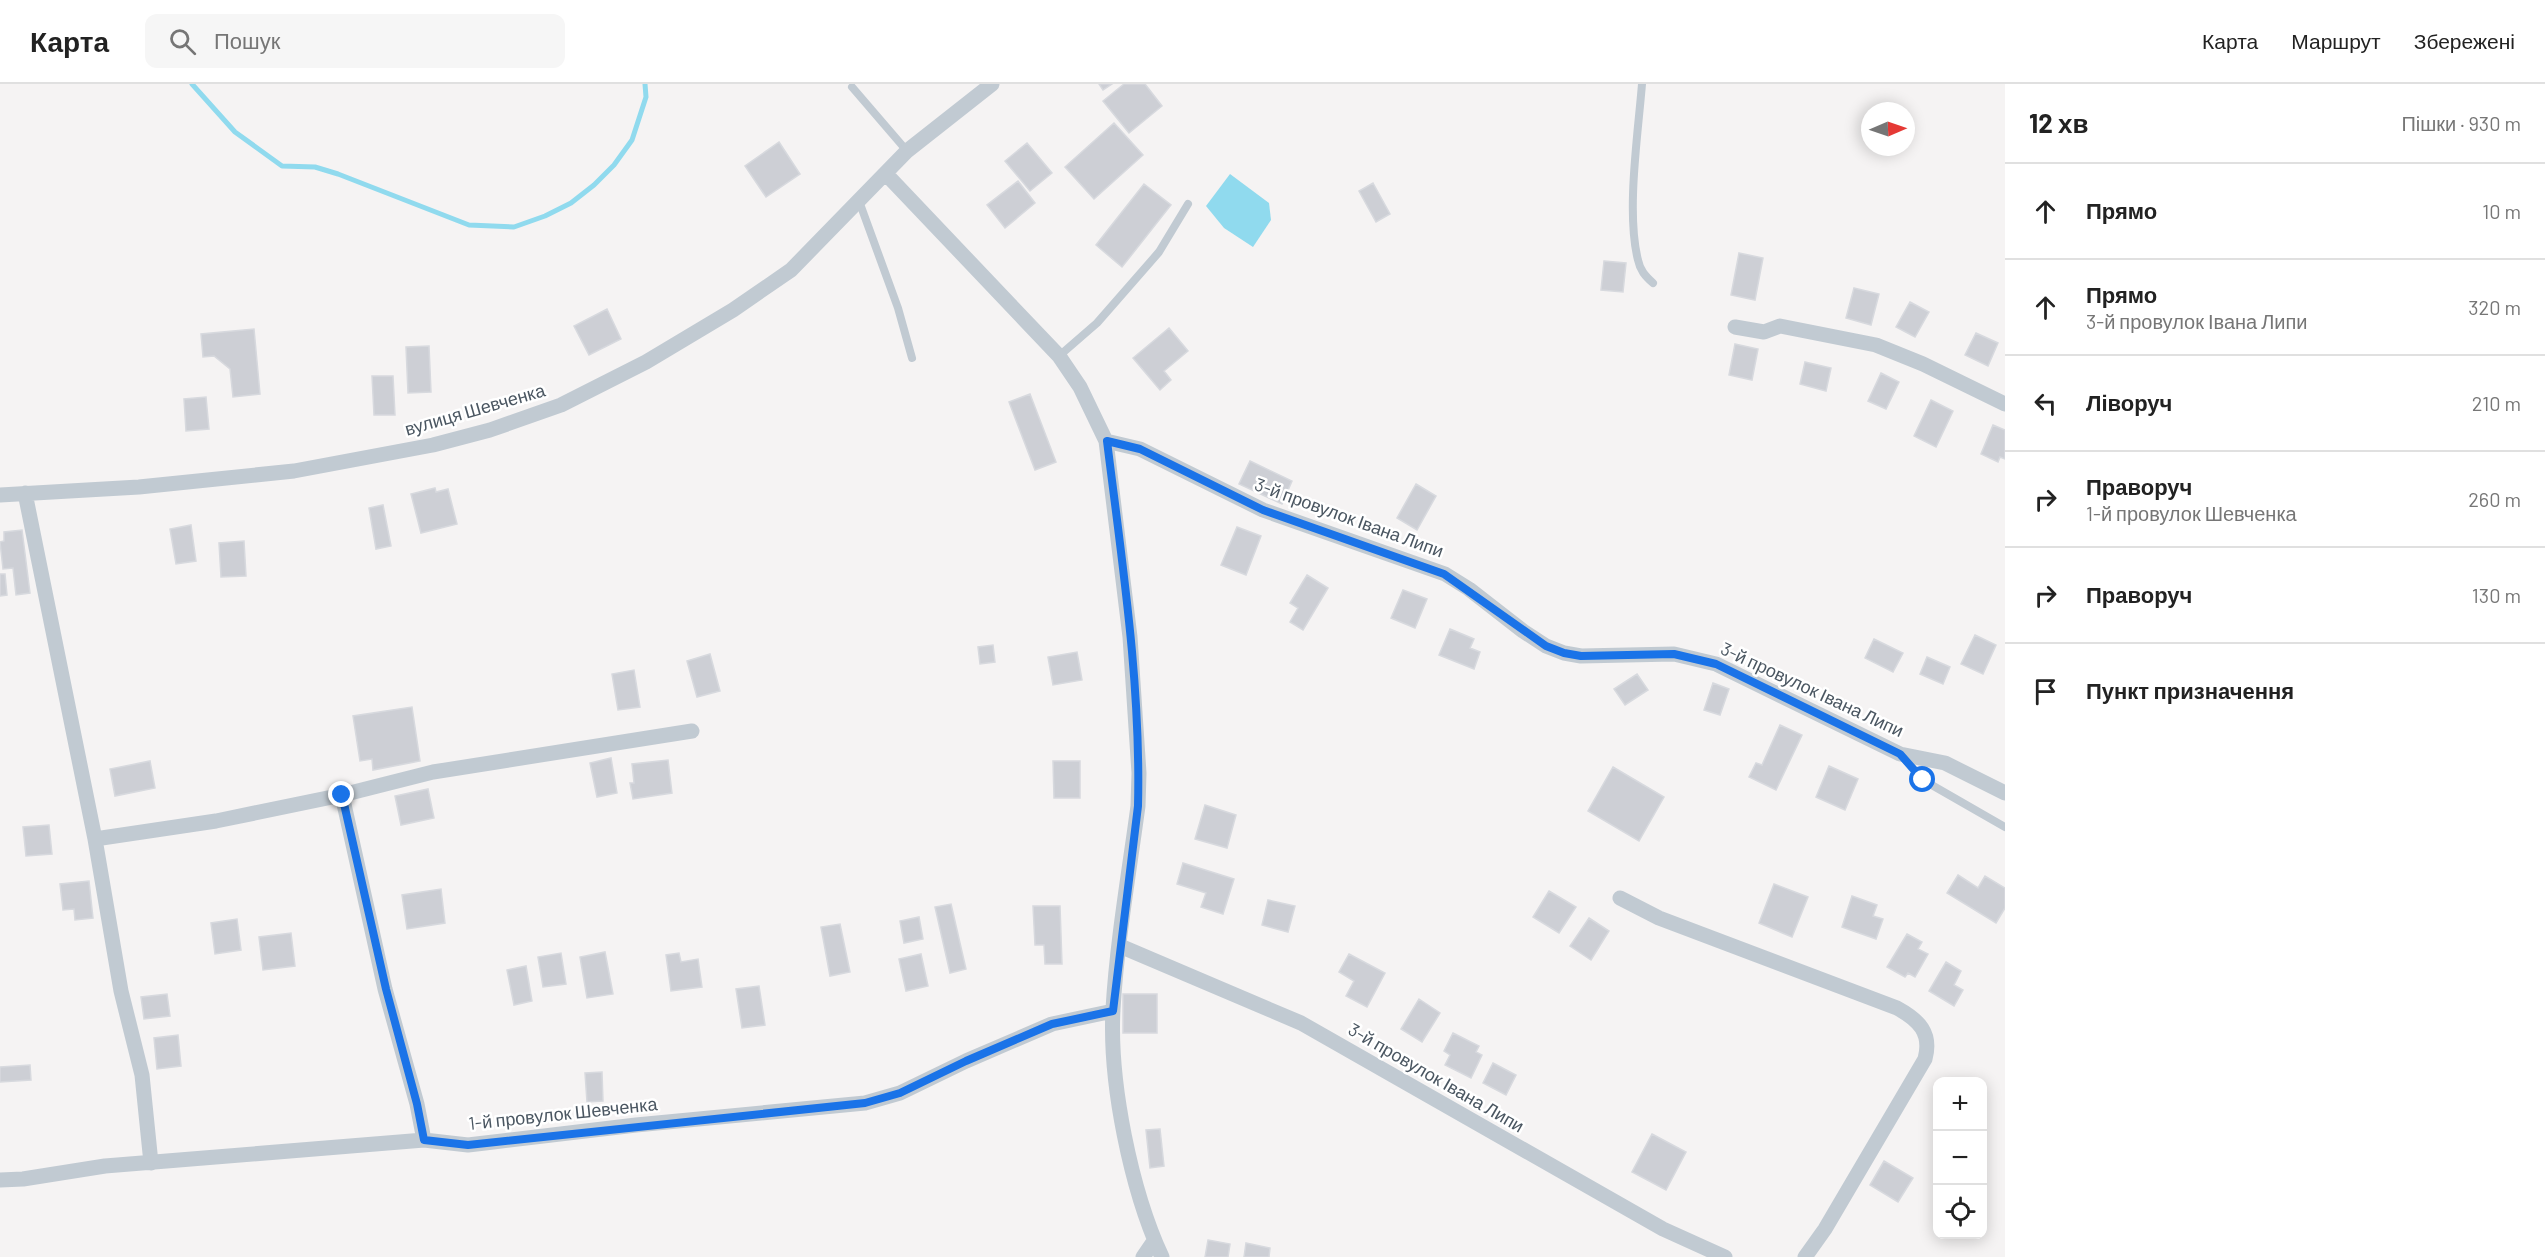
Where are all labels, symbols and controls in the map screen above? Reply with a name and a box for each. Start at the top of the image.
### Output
search box [145,14,565,68]
text: Карта [30,24,109,58]
icon: search [166,25,199,58]
text: Пошук [214,27,280,53]
text: Карта [2202,28,2258,53]
text: Маршрут [2291,28,2381,53]
text: Збережені [2414,28,2515,53]
north arrow [1861,102,1915,156]
text: 12 хв [2029,107,2088,138]
text: Пішки · 930 m [2401,111,2521,135]
icon: ahead [2029,195,2062,228]
text: Прямо [2086,197,2157,223]
text: 10 m [2482,199,2521,223]
text: Прямо [2086,281,2157,307]
icon: ahead [2029,291,2062,324]
text: 320 m [2468,295,2521,319]
text: 3-й провулок Івана Липи [2086,309,2308,333]
street label: вулиця Шевченка [402,378,548,440]
icon: left [2029,387,2062,420]
text: Ліворуч [2086,389,2172,415]
text: 210 m [2472,391,2521,415]
street label: 3-й провулок Івана Липи [1252,473,1447,561]
text: Праворуч [2086,473,2192,499]
icon: right [2029,483,2062,516]
text: 260 m [2468,487,2521,511]
text: 1-й провулок Шевченка [2086,501,2297,525]
icon: right [2029,579,2062,612]
text: Праворуч [2086,581,2192,607]
text: 130 m [2472,583,2521,607]
street label: 3-й провулок Івана Липи [1717,637,1907,741]
icon: arrive [2029,675,2062,708]
text: Пункт призначення [2086,677,2294,703]
route start [1909,766,1935,792]
route end [328,781,354,807]
street label: 3-й провулок Івана Липи [1345,1018,1528,1136]
map controls [1933,1077,1987,1239]
button: + [1933,1077,1987,1131]
street label: 1-й провулок Шевченка [467,1092,659,1134]
button: − [1933,1131,1987,1185]
button: locate [1933,1185,1987,1239]

